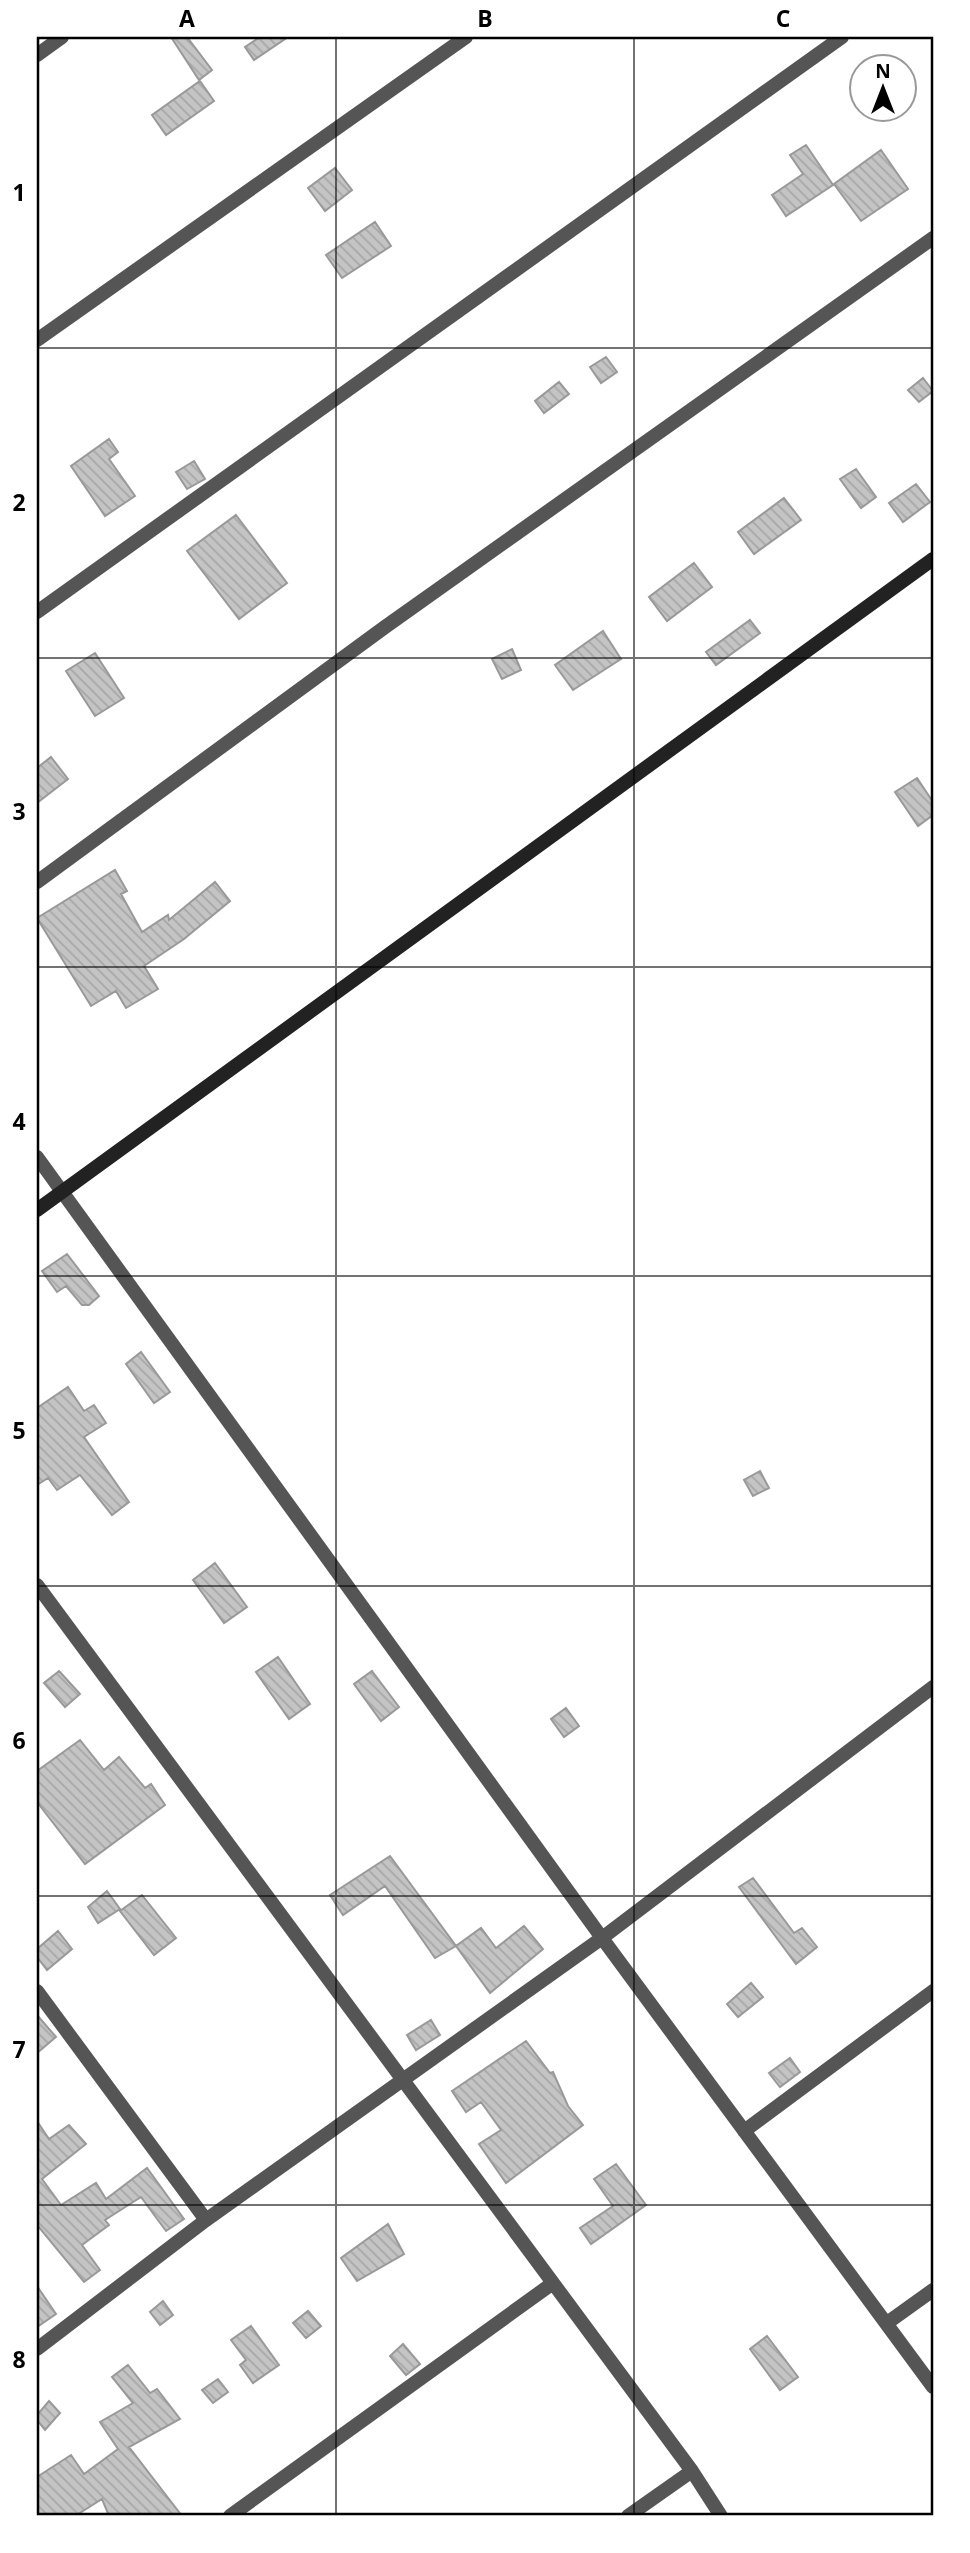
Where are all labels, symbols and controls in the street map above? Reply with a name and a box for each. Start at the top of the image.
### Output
text: A [179,2,195,34]
text: B [477,2,493,34]
text: C [776,2,790,34]
north arrow [848,52,918,122]
text: N [875,58,891,84]
text: 1 [12,176,26,208]
text: 2 [12,486,26,518]
text: 3 [12,795,26,827]
text: 4 [12,1105,26,1137]
text: 5 [12,1414,26,1446]
text: 6 [12,1724,26,1756]
text: 7 [12,2033,26,2065]
text: 8 [12,2343,26,2375]

